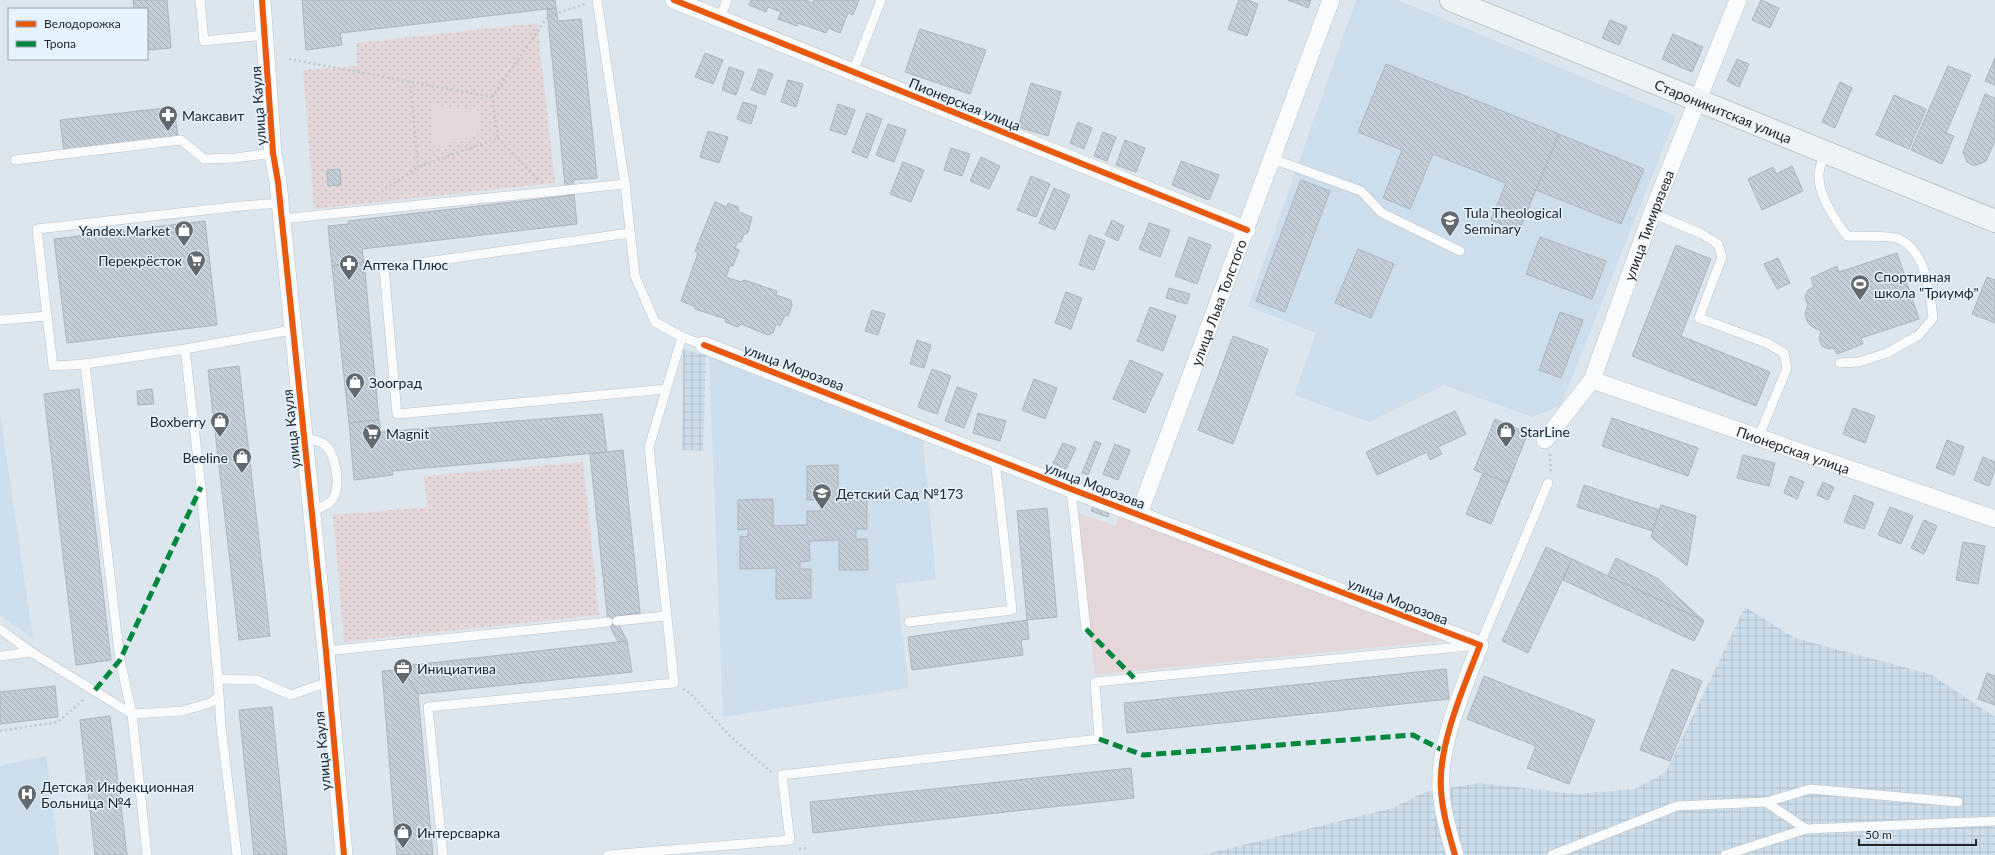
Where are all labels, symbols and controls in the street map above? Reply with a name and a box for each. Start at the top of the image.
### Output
legend [8,8,148,60]
text: Велодорожка [44,16,121,31]
text: Тропа [44,36,76,51]
street label: улица Кауля [247,66,269,146]
street label: Пионерская улица [907,74,1023,134]
street label: Староникитская улица [1652,75,1795,146]
pharmacy icon: Максавит [157,104,179,132]
place label: Максавит [182,107,244,124]
street label: улица Тимирязева [1620,167,1677,283]
place label: Tula Theological Seminary [1464,204,1562,237]
school or university icon: Tula Theological Seminary [1439,209,1461,237]
shop icon: Yandex.Market [173,219,195,247]
place label: Yandex.Market [79,222,170,239]
street label: улица Льва Толстого [1187,237,1249,368]
supermarket icon: Перекрёсток [185,249,207,277]
place label: Перекрёсток [98,252,183,269]
pharmacy icon: Аптека Плюс [338,253,360,281]
place label: Аптека Плюс [363,256,449,273]
place label: Спортивная школа "Триумф" [1874,268,1979,301]
sports icon: Спортивная школа "Триумф" [1849,273,1871,301]
street label: улица Морозова [741,340,847,394]
shop icon: Зооград [344,371,366,399]
place label: Зооград [369,374,422,391]
street label: улица Кауля [278,389,304,469]
shop icon: Boxberry [209,410,231,438]
place label: Boxberry [150,413,207,430]
shop icon: StarLine [1495,420,1517,448]
supermarket icon: Magnit [361,422,383,450]
street label: Пионерская улица [1734,422,1852,477]
place label: StarLine [1520,423,1570,440]
place label: Magnit [386,425,429,442]
shop icon: Beeline [231,446,253,474]
place label: Beeline [182,449,228,466]
street label: улица Морозова [1042,458,1148,512]
school or university icon: Детский Сад №173 [811,482,833,510]
place label: Детский Сад №173 [836,485,963,502]
street label: улица Морозова [1345,574,1451,628]
office icon: Инициатива [392,657,414,685]
place label: Инициатива [417,660,496,677]
street label: улица Кауля [310,711,334,791]
place label: Детская Инфекционная Больница №4 [41,778,194,811]
hospital icon: Детская Инфекционная Больница №4 [16,783,38,811]
shop icon: Интерсварка [392,821,414,849]
scale bar [1859,821,1976,847]
place label: Интерсварка [417,824,500,841]
text: 50 m [1865,827,1892,842]

